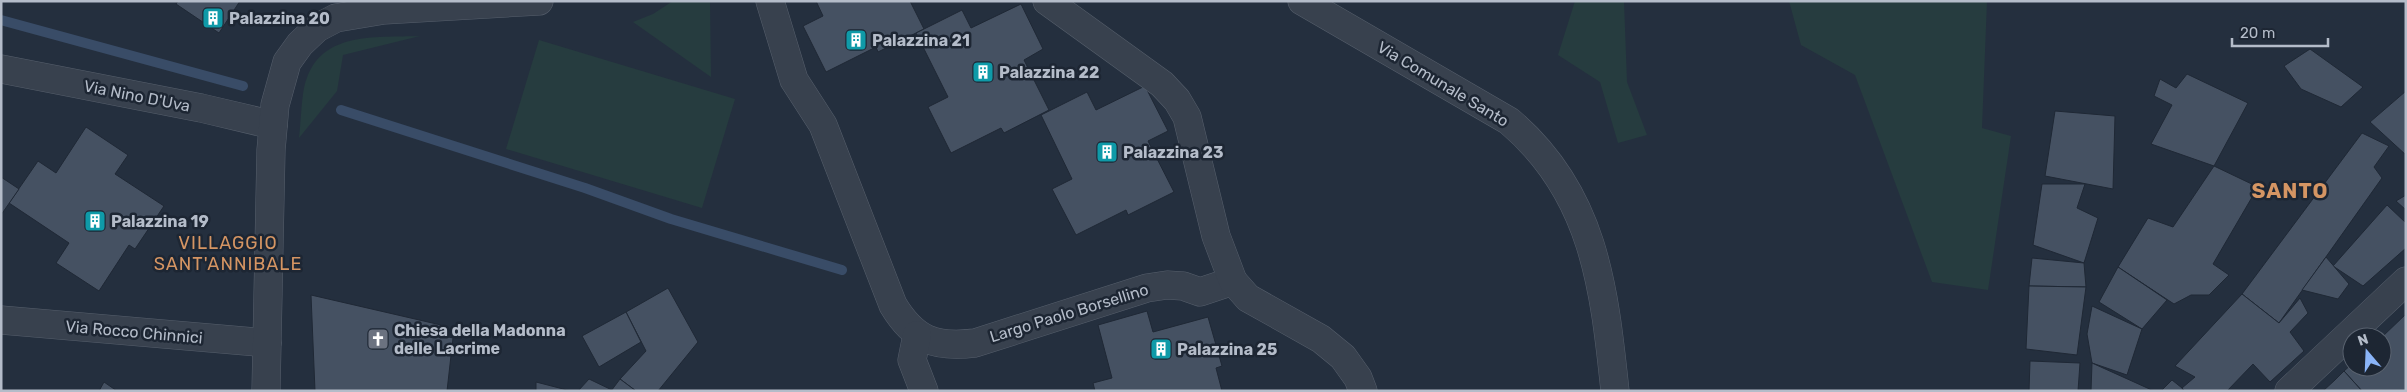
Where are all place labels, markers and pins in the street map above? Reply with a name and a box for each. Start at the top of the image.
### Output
building icon: Palazzina 20 [201,6,225,30]
place label: Palazzina 20 [229,9,330,28]
building icon: Palazzina 21 [844,28,868,52]
place label: Palazzina 21 [872,31,970,50]
building icon: Palazzina 22 [971,60,995,84]
place label: Palazzina 22 [999,63,1099,82]
building icon: Palazzina 23 [1095,140,1119,164]
place label: Palazzina 23 [1123,143,1223,162]
building icon: Palazzina 19 [83,209,107,233]
place label: Palazzina 19 [111,212,209,231]
place label: Chiesa della Madonna delle Lacrime [394,321,566,358]
church icon: Chiesa della Madonna delle Lacrime [366,327,390,351]
building icon: Palazzina 25 [1149,337,1173,361]
place label: Palazzina 25 [1177,340,1277,359]

